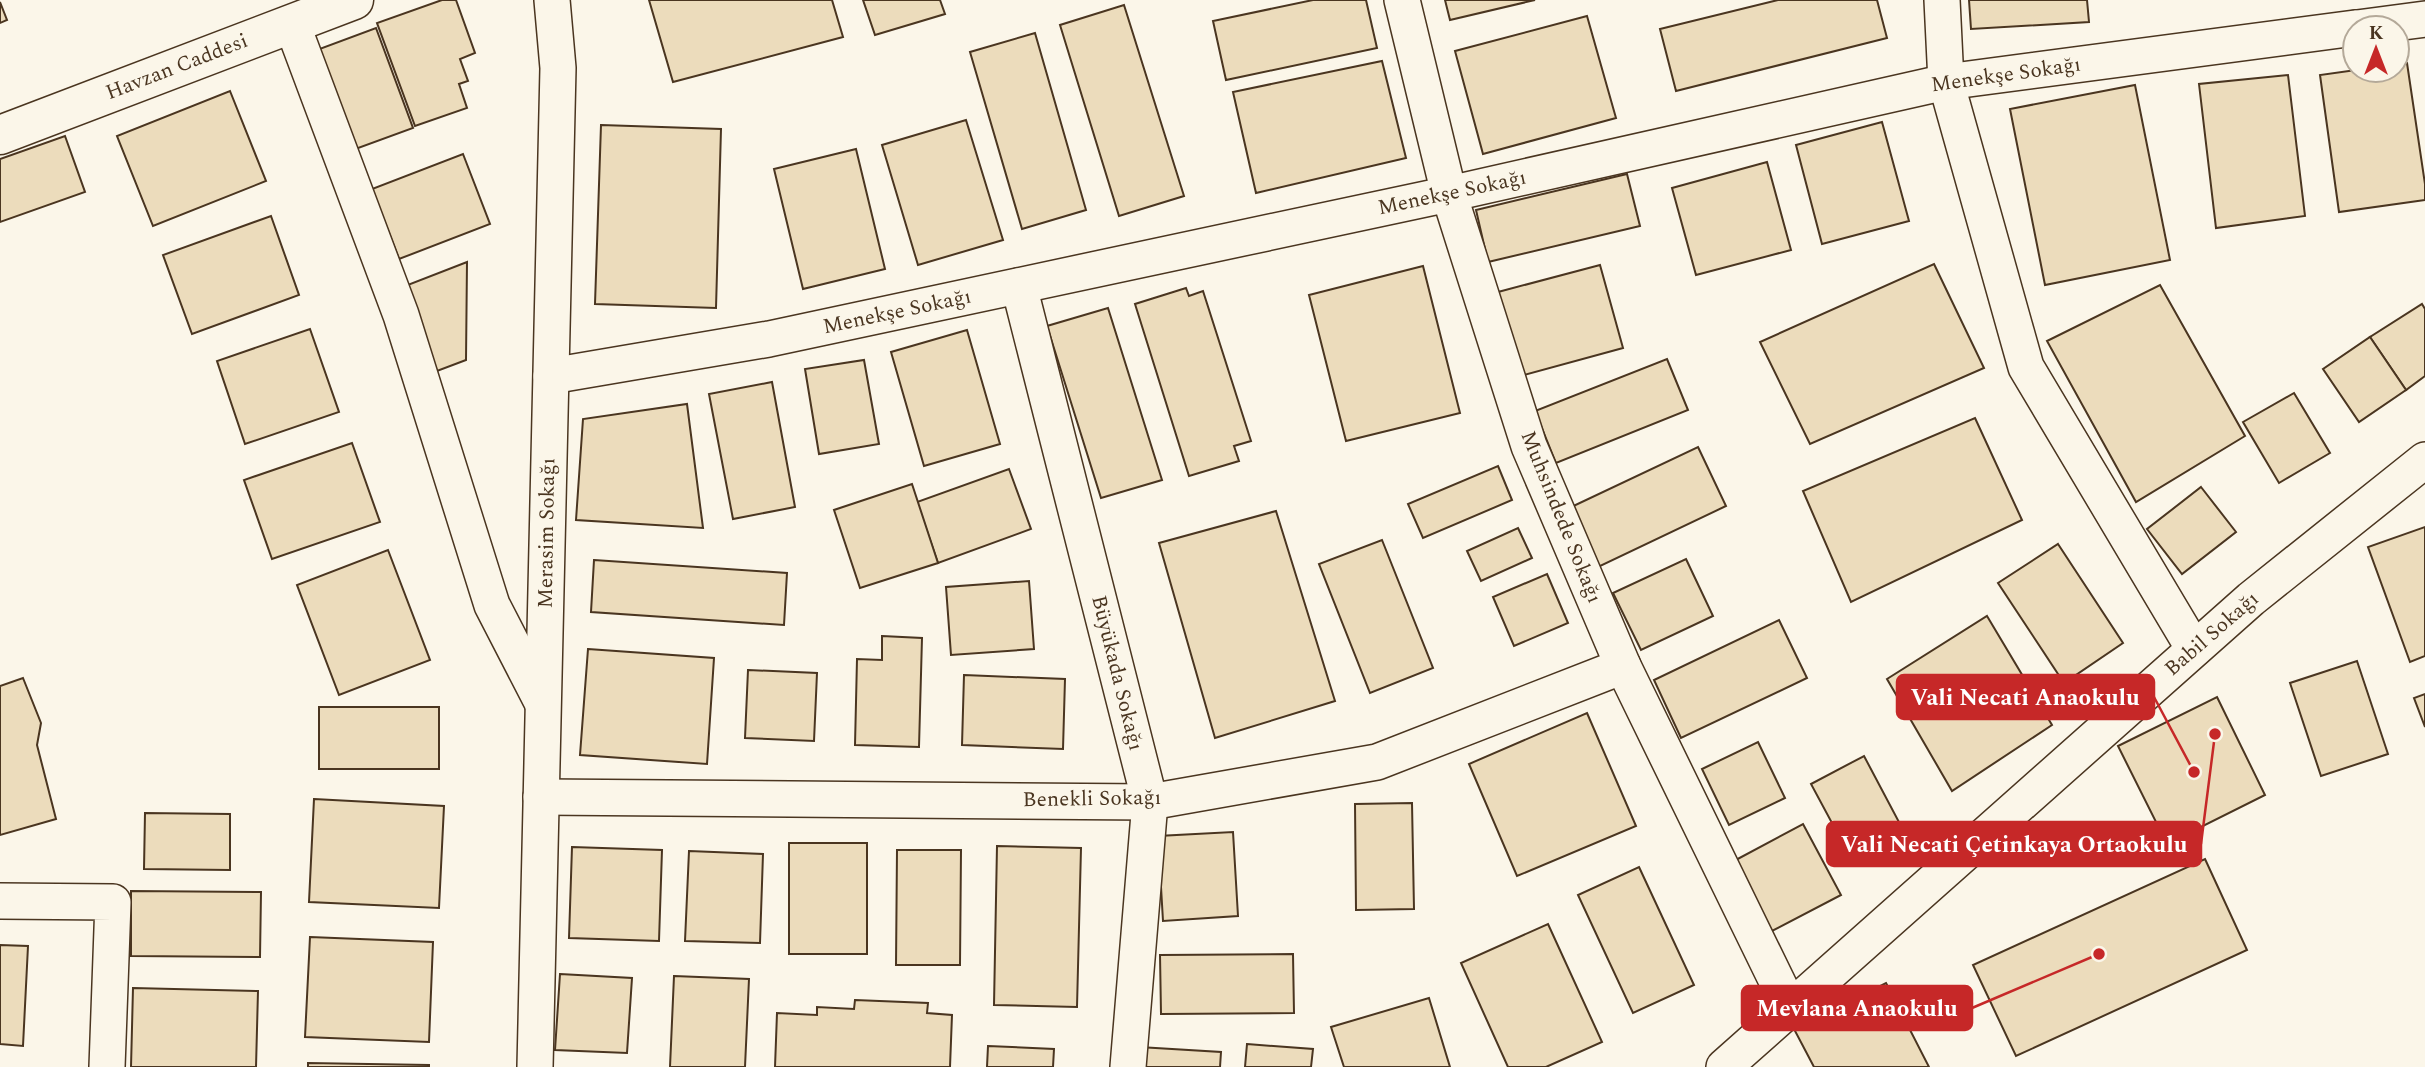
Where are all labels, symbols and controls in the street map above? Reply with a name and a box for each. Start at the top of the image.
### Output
north arrow [2341,14,2411,84]
text: K [2369,19,2384,48]
street label: Havzan Caddesi [101,25,253,109]
street label: Menekşe Sokağı [1929,49,2083,101]
street label: Menekşe Sokağı [1375,162,1529,224]
street label: Menekşe Sokağı [820,281,974,343]
street label: Muhsindede Sokağı [1512,426,1610,608]
street label: Merasim Sokağı [530,457,564,609]
street label: Babil Sokağı [2158,584,2266,684]
street label: Büyükada Sokağı [1082,592,1152,754]
callout: Vali Necati Anaokulu [1897,675,2154,719]
text: Vali Necati Anaokulu [1910,681,2140,716]
street label: Benekli Sokağı [1022,782,1162,816]
callout: Vali Necati Çetinkaya Ortaokulu [1827,822,2201,866]
text: Vali Necati Çetinkaya Ortaokulu [1841,828,2188,863]
callout: Mevlana Anaokulu [1742,986,1972,1030]
text: Mevlana Anaokulu [1756,992,1958,1027]

